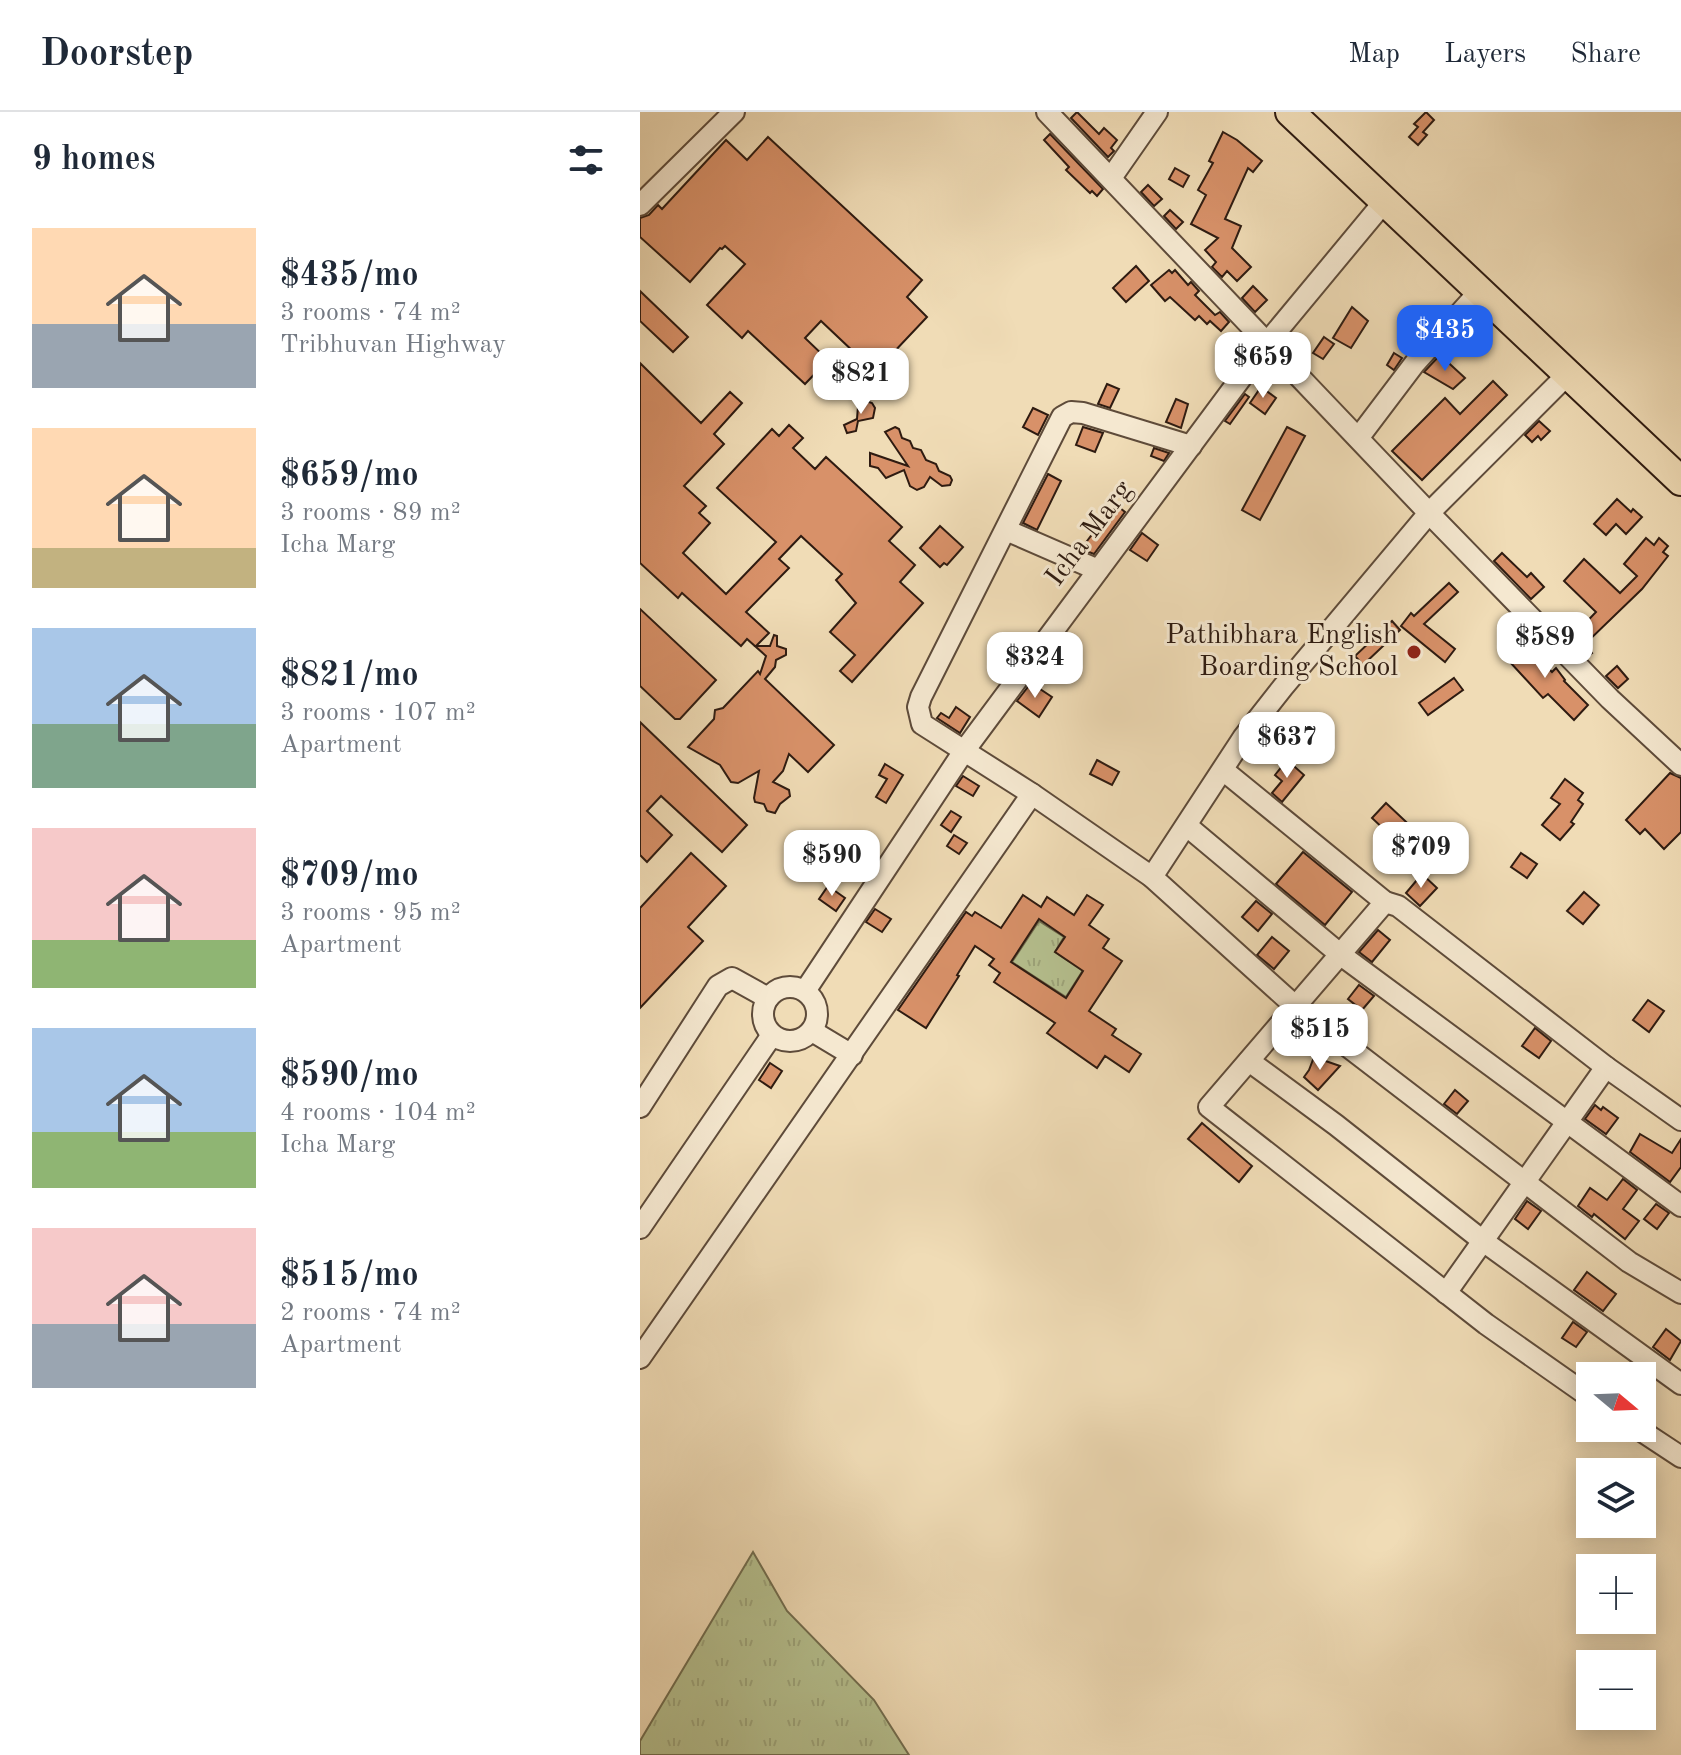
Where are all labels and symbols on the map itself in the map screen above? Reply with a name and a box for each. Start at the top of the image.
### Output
pin: $435 [1398,305,1492,373]
pin: $659 [1216,332,1310,400]
pin: $821 [814,348,908,416]
street label: Icha Marg [1041,476,1139,592]
pin: $589 [1498,612,1592,680]
place label: Pathibhara English Boarding School [1165,622,1398,682]
pin: $324 [988,632,1082,700]
marker: Pathibhara English Boarding School [1405,643,1423,661]
pin: $637 [1240,712,1334,780]
pin: $709 [1374,822,1468,890]
pin: $590 [785,830,879,898]
pin: $515 [1273,1004,1367,1072]
north arrow [1576,1362,1656,1442]

